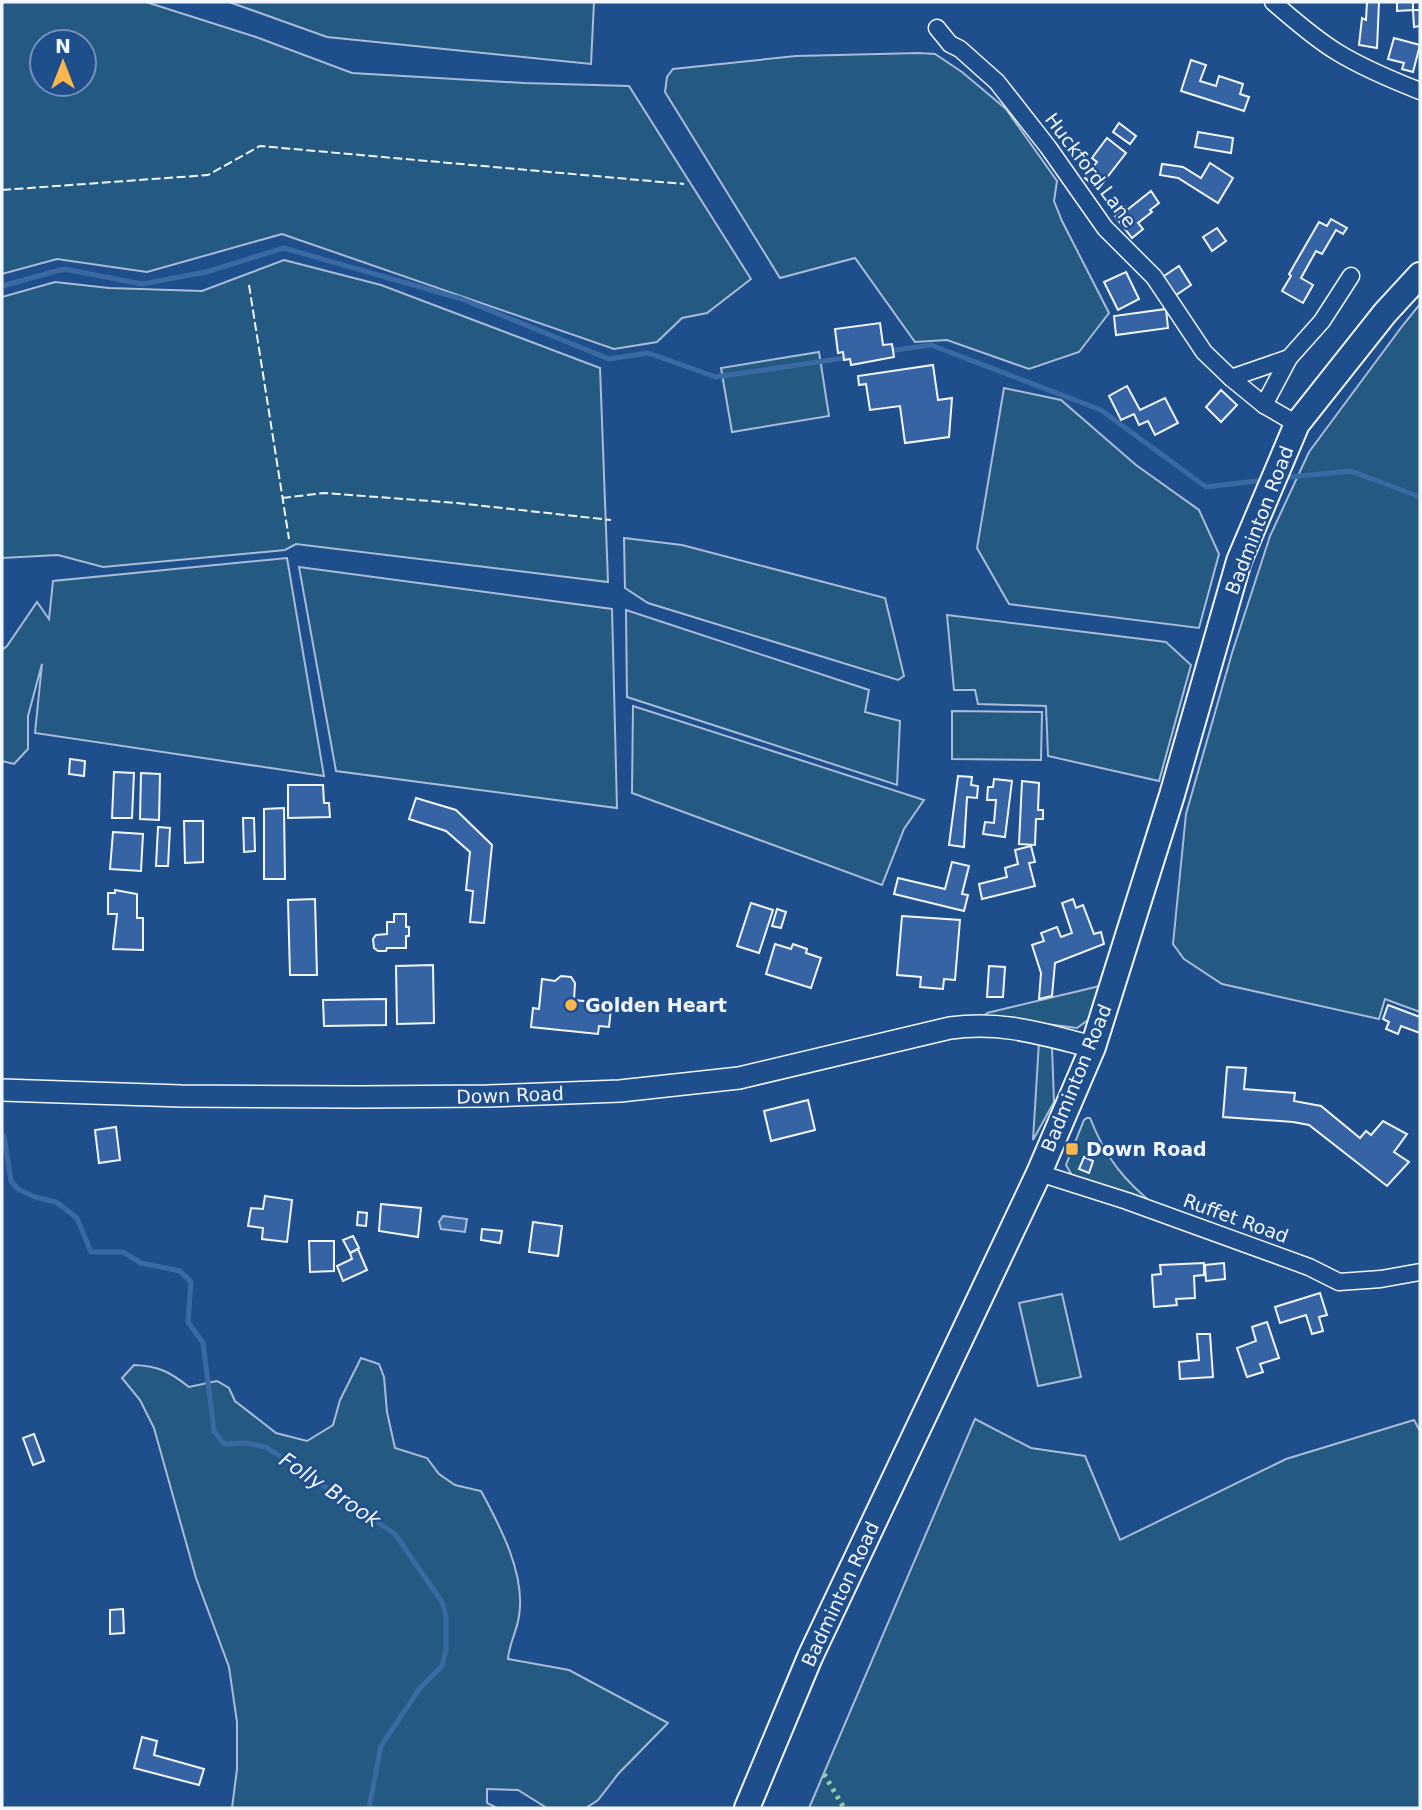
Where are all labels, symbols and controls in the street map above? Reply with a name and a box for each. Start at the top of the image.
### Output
north arrow [28,28,98,98]
text: N [55,35,71,57]
street label: Huckford Lane [1041,108,1141,232]
street label: Badminton Road [1221,443,1297,597]
place label: Golden Heart [585,994,727,1016]
marker: Golden Heart [563,997,579,1013]
street label: Badminton Road [1036,1001,1116,1155]
street label: Down Road [456,1082,564,1108]
place label: Down Road [1086,1138,1207,1160]
marker: Down Road [1064,1141,1080,1157]
street label: Ruffet Road [1180,1189,1292,1247]
water label: Folly Brook [275,1447,386,1533]
street label: Badminton Road [797,1518,883,1670]

